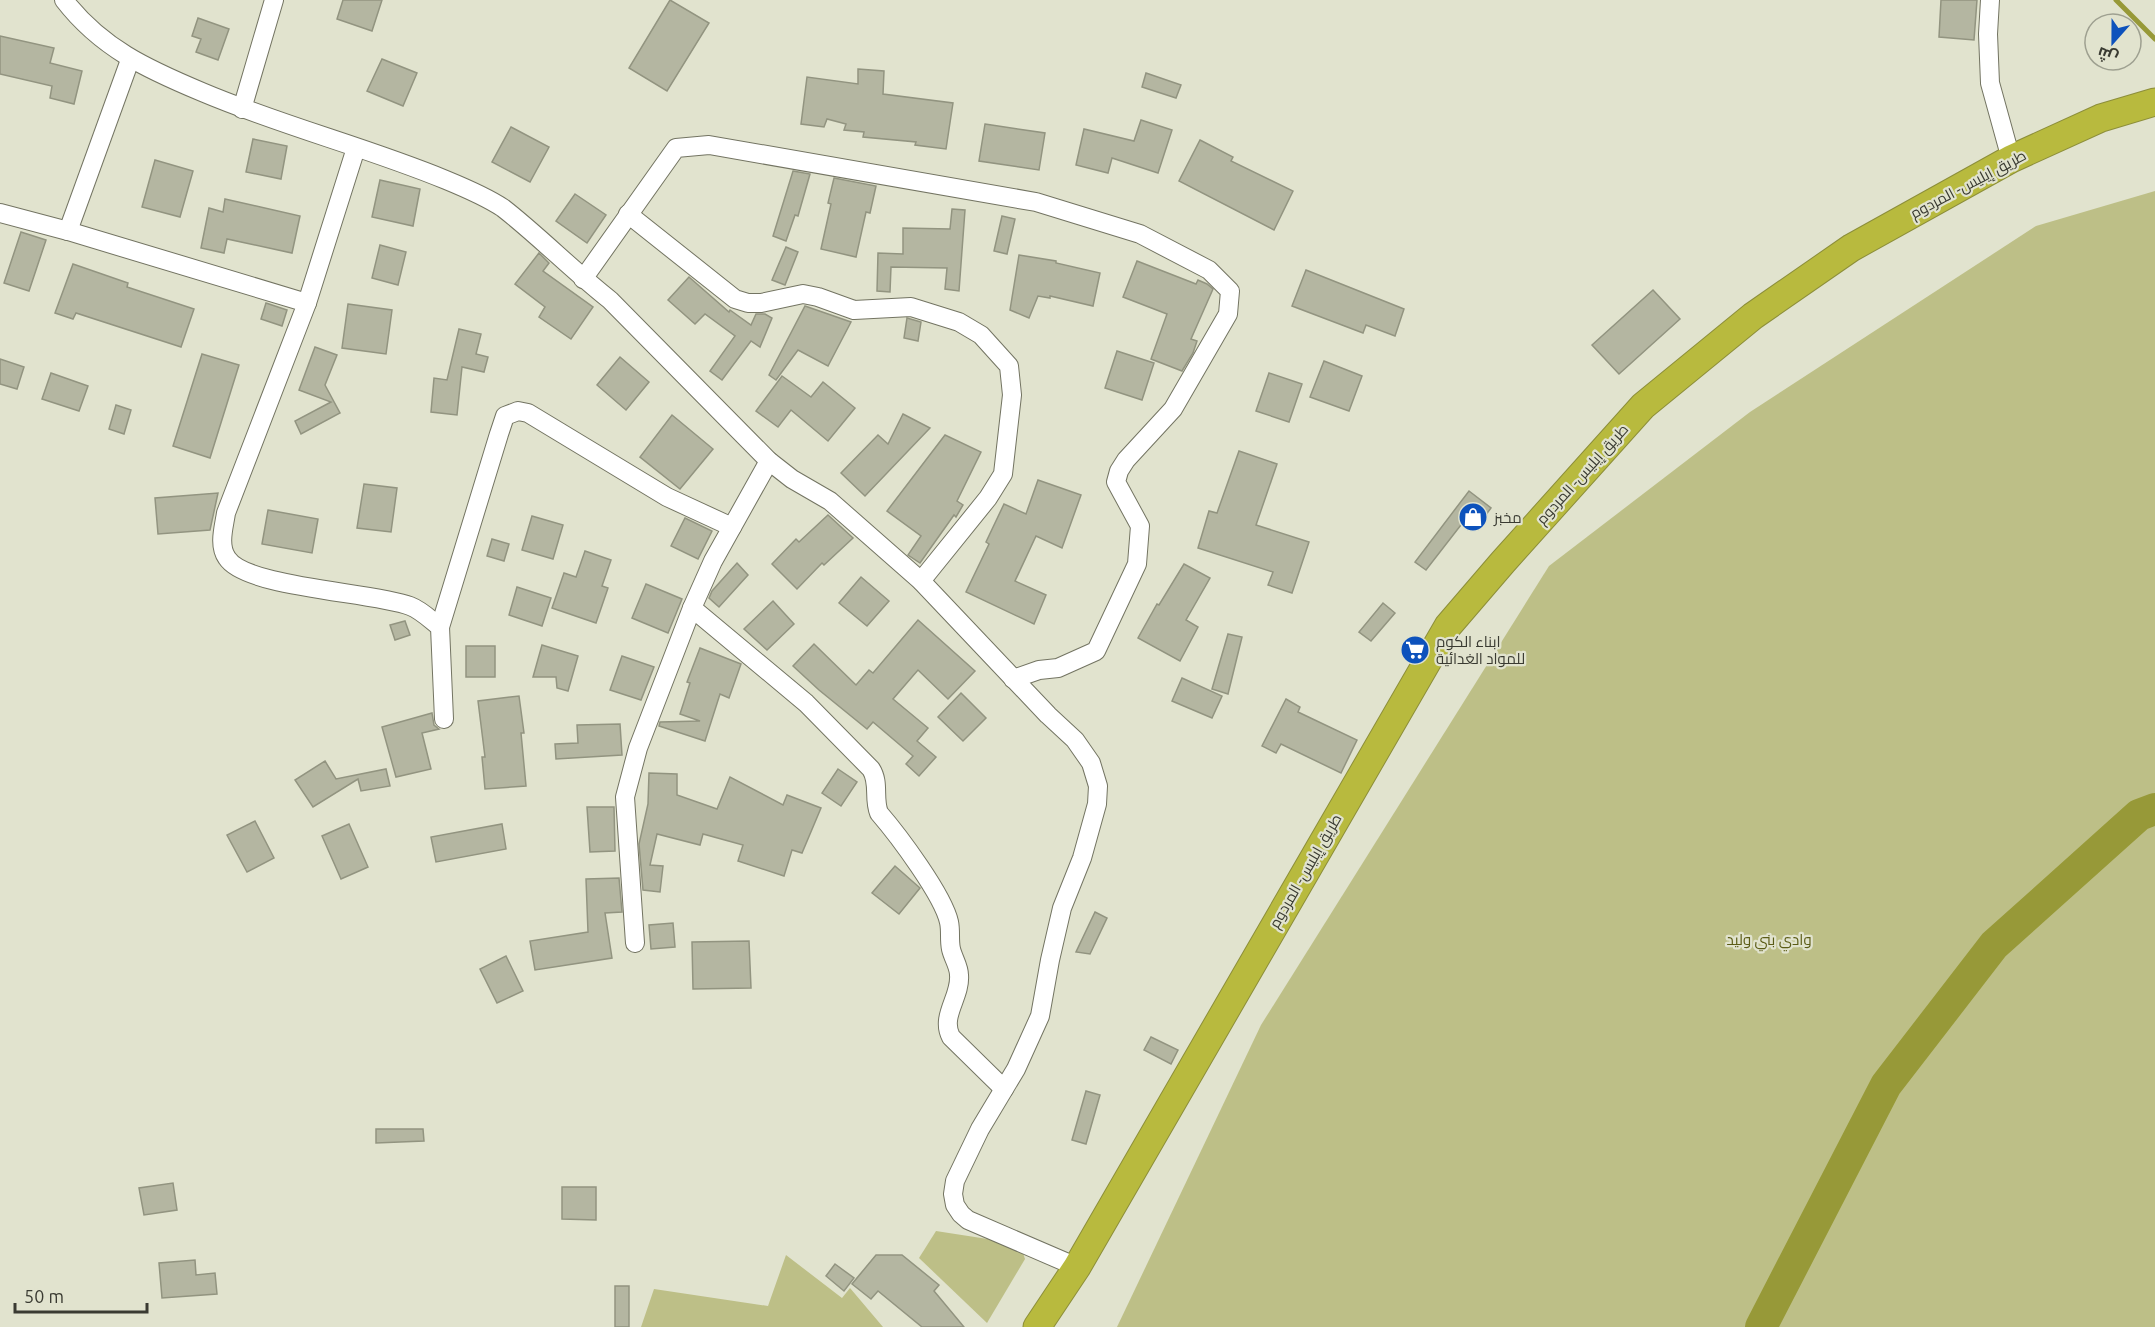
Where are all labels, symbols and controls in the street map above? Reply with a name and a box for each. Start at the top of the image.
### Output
north arrow [2083,12,2143,72]
text: ش [2095,43,2121,68]
street label: طريق إيليس- المردوم [1907,146,2030,224]
street label: طريق إيليس- المردوم [1533,420,1633,529]
shop icon: مخبز [1457,501,1489,533]
place label: مخبز [1493,509,1522,527]
place label: ابناء الكوم للمواد الغدائية [1436,633,1525,668]
supermarket icon: ابناء الكوم للمواد الغدائية [1399,634,1431,666]
street label: طريق إيليس- المردوم [1265,811,1346,932]
park label: وادي بني وليد [1726,931,1812,952]
scale bar [15,1276,147,1314]
text: 50 m [24,1286,64,1306]

